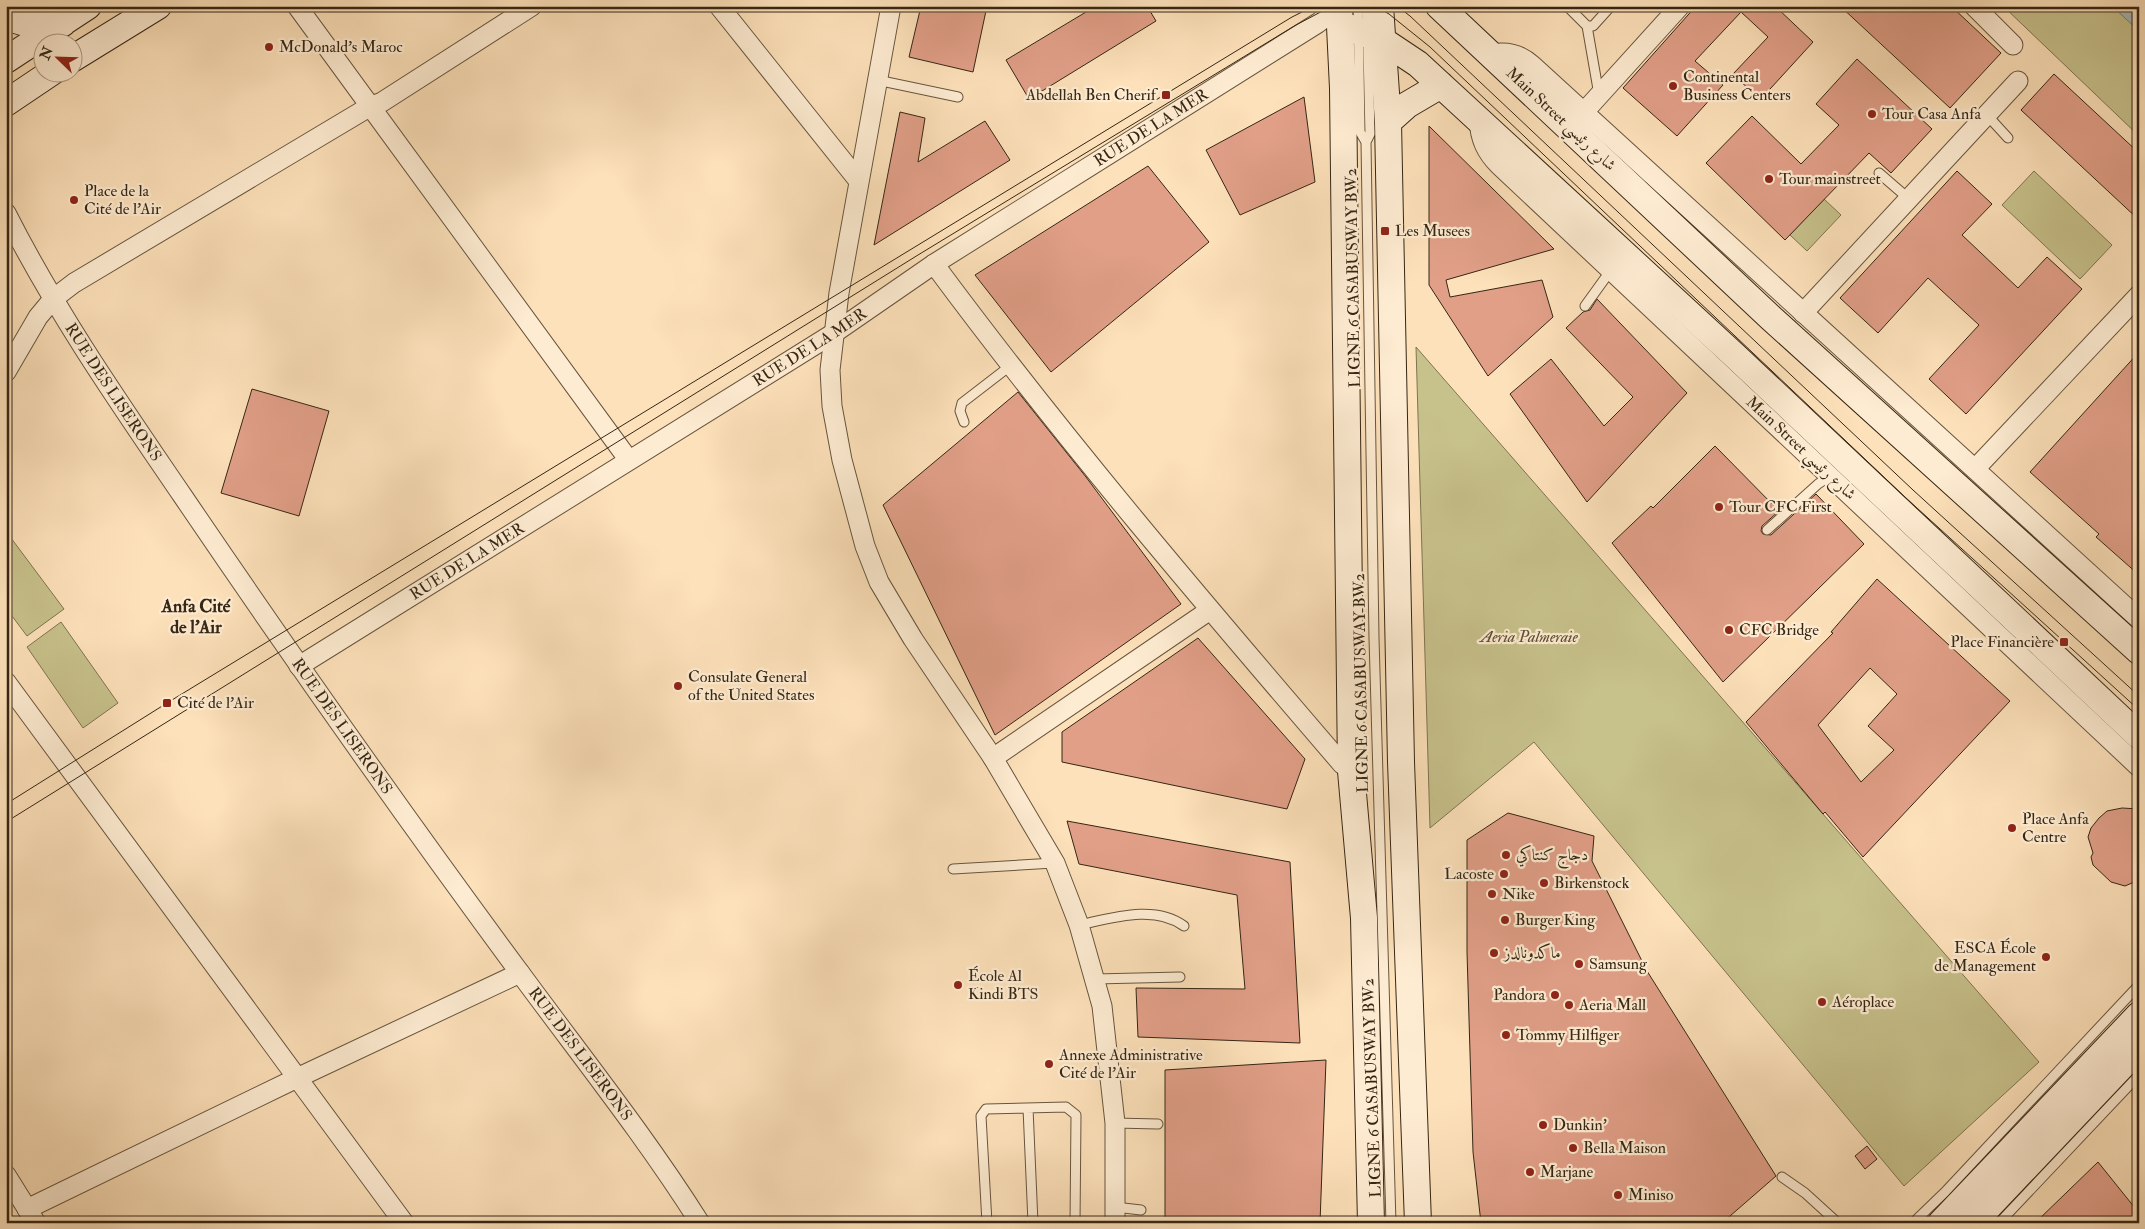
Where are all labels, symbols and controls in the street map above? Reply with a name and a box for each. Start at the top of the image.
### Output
north arrow [32,32,82,82]
place label: McDonald's Maroc [279,37,403,57]
marker: McDonald's Maroc [263,41,275,53]
text: N [36,44,57,63]
street label: Main Street شارع رئيسي [1499,63,1620,179]
place label: Continental Business Centers [1683,67,1791,105]
marker: Continental Business Centers [1667,80,1679,92]
street label: RUE DE LA MER [1090,84,1212,171]
place label: Abdellah Ben Cherif [1025,85,1159,105]
marker: Abdellah Ben Cherif [1160,89,1172,101]
place label: Tour Casa Anfa [1882,104,1981,124]
marker: Tour Casa Anfa [1866,108,1878,120]
street label: LIGNE 6 CASABUSWAY BW2 [1341,168,1365,388]
place label: Tour mainstreet [1779,169,1881,189]
marker: Tour mainstreet [1763,173,1775,185]
place label: Place de la Cité de l'Air [84,181,161,219]
marker: Place de la Cité de l'Air [68,194,80,206]
place label: Les Musees [1395,221,1470,241]
marker: Les Musees [1379,225,1391,237]
street label: RUE DE LA MER [749,303,871,391]
street label: RUE DES LISERONS [61,319,166,465]
street label: Main Street شارع رئيسي [1739,392,1860,508]
place label: Tour CFC First [1729,497,1832,517]
marker: Tour CFC First [1713,501,1725,513]
street label: RUE DE LA MER [406,518,528,604]
street label: LIGNE 6 CASABUSWAY BW2 [1349,573,1373,793]
district label: Anfa Cité de l'Air [161,595,231,639]
place label: CFC Bridge [1739,620,1819,640]
marker: CFC Bridge [1723,624,1735,636]
park label: Aeria Palmeraie [1478,627,1578,647]
place label: Place Financière [1950,632,2054,652]
marker: Place Financière [2058,636,2070,648]
street label: RUE DES LISERONS [287,654,397,798]
place label: Consulate General of the United States [688,667,814,705]
marker: Consulate General of the United States [672,680,684,692]
place label: Cité de l'Air [177,693,254,713]
marker: Cité de l'Air [161,697,173,709]
place label: Place Anfa Centre [2022,809,2089,847]
marker: Place Anfa Centre [2006,822,2018,834]
place label: دجاج كنتاكي [1516,844,1588,869]
marker: دجاج كنتاكي [1500,849,1512,861]
place label: Lacoste [1444,864,1494,884]
marker: Lacoste [1498,868,1510,880]
place label: Birkenstock [1554,873,1630,893]
marker: Birkenstock [1538,877,1550,889]
place label: Nike [1502,884,1535,904]
marker: Nike [1486,888,1498,900]
place label: Burger King [1515,910,1596,930]
marker: Burger King [1499,914,1511,926]
place label: ESCA École de Management [1934,937,2036,976]
place label: ماكدونالدز [1502,943,1561,963]
marker: ماكدونالدز [1488,947,1500,959]
marker: ESCA École de Management [2040,951,2052,963]
place label: Samsung [1589,954,1648,974]
marker: Samsung [1573,958,1585,970]
place label: École Al Kindi BTS [968,965,1038,1004]
street label: LIGNE 6 CASABUSWAY BW2 [1358,978,1386,1198]
marker: École Al Kindi BTS [952,979,964,991]
street label: RUE DES LISERONS [524,983,637,1125]
place label: Pandora [1493,985,1545,1005]
marker: Pandora [1549,989,1561,1001]
place label: Aéroplace [1831,992,1895,1013]
place label: Aeria Mall [1578,995,1646,1015]
marker: Aéroplace [1816,996,1828,1008]
marker: Aeria Mall [1563,999,1575,1011]
place label: Tommy Hilfiger [1516,1025,1619,1045]
marker: Tommy Hilfiger [1500,1029,1512,1041]
place label: Annexe Administrative Cité de l'Air [1058,1045,1203,1083]
marker: Annexe Administrative Cité de l'Air [1043,1058,1055,1070]
place label: Dunkin' [1553,1115,1607,1135]
marker: Dunkin' [1537,1119,1549,1131]
place label: Bella Maison [1583,1138,1666,1158]
marker: Bella Maison [1567,1142,1579,1154]
place label: Marjane [1540,1162,1593,1182]
marker: Marjane [1524,1166,1536,1178]
place label: Miniso [1628,1185,1674,1205]
marker: Miniso [1612,1189,1624,1201]

